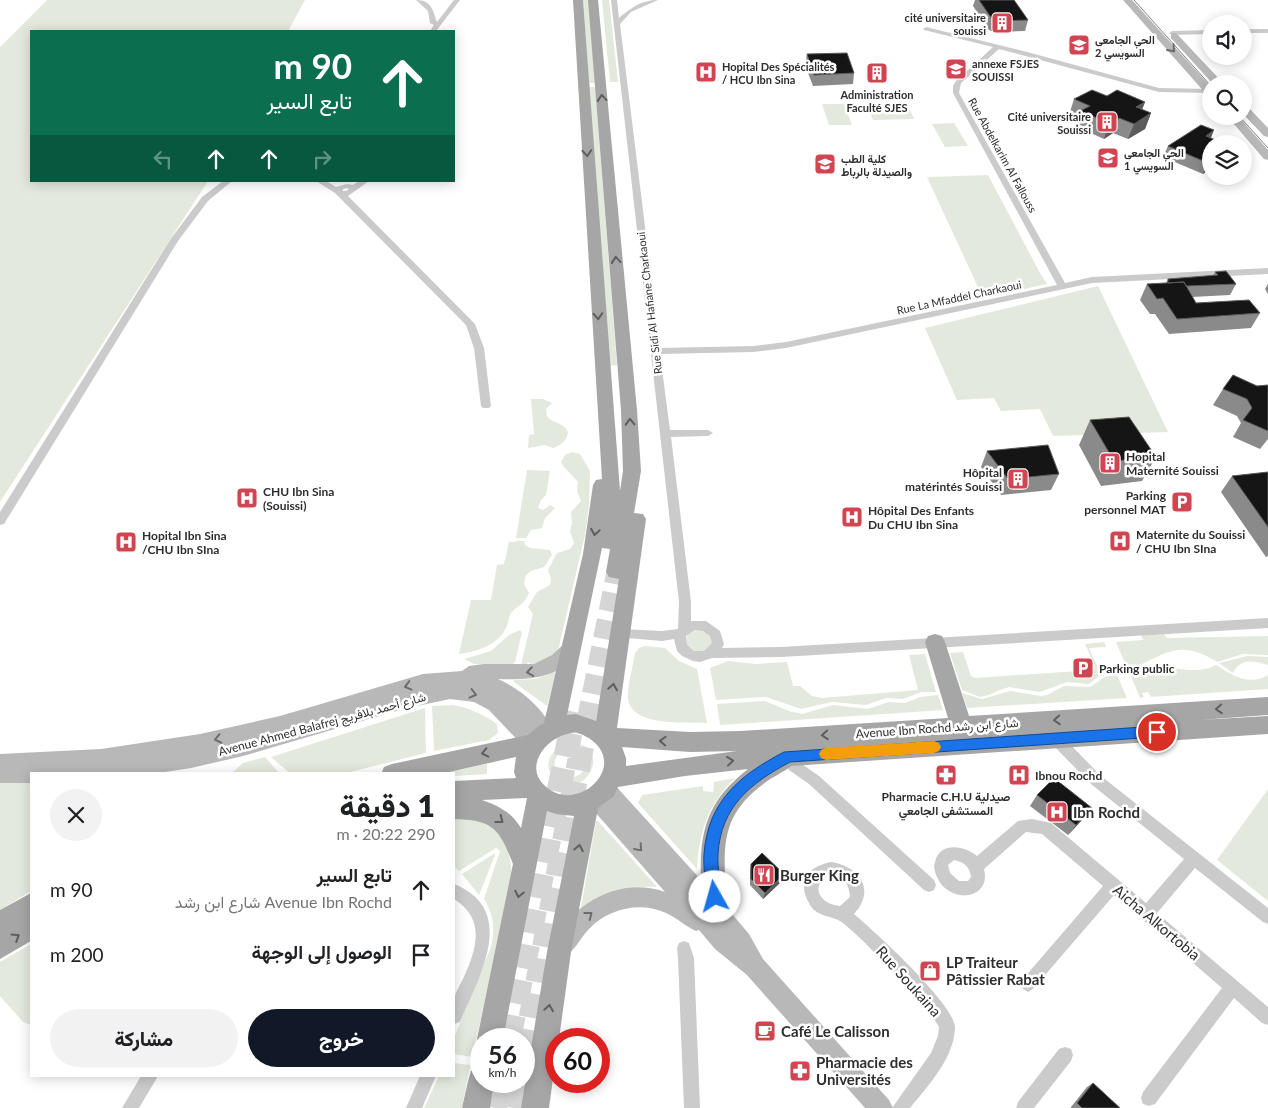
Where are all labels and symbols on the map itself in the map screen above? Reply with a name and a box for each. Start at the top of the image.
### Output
place label: cité universitaire souissi [905,11,986,37]
building icon: cité universitaire souissi [990,11,1014,35]
school or university icon: الحي الجامعي السويسي 2 [1067,33,1091,57]
place label: الحي الجامعي السويسي 2 [1095,33,1155,62]
one-way arrow [1166,44,1175,53]
school or university icon: annexe FSJES SOUISSI [944,57,968,81]
place label: annexe FSJES SOUISSI [972,57,1039,83]
hospital icon: Hopital Des Spécialités / HCU Ibn Sina [694,60,718,84]
place label: Hopital Des Spécialités / HCU Ibn Sina [722,60,835,86]
building icon: Administration Faculté SJES [865,61,889,85]
place label: Administration Faculté SJES [840,88,913,114]
one-way arrow [596,94,607,102]
street label: Rue Abdelkarim Al Fallouss [966,95,1040,215]
place label: Cité universitaire Souissi [1008,110,1091,136]
building icon: Cité universitaire Souissi [1095,110,1119,134]
school or university icon: الحي الجامعي السويسي 1 [1096,146,1120,170]
place label: الحي الجامعي السويسي 1 [1124,146,1184,175]
one-way arrow [582,150,593,158]
school or university icon: كلية الطب والصيدلة بالرباط [813,152,837,176]
place label: كلية الطب والصيدلة بالرباط [841,152,912,179]
street label: Rue Sidi Al Hafiane Charkaoui [634,231,664,375]
one-way arrow [611,256,622,264]
street label: Rue La Mfaddel Charkaoui [895,277,1023,317]
one-way arrow [592,312,603,320]
one-way arrow [624,418,635,426]
place label: Hopital Maternité Souissi [1126,449,1219,478]
building icon: Hopital Maternité Souissi [1098,451,1122,475]
place label: Hôpital matérintés Souissi [905,465,1002,494]
building icon: Hôpital matérintés Souissi [1006,467,1030,491]
place label: CHU Ibn Sina (Souissi) [263,484,334,513]
hospital icon: CHU Ibn Sina (Souissi) [235,486,259,510]
place label: Parking personnel MAT [1084,488,1167,517]
parking icon: Parking personnel MAT [1170,490,1194,514]
place label: Hôpital Des Enfants Du CHU Ibn Sina [868,503,974,532]
hospital icon: Hôpital Des Enfants Du CHU Ibn Sina [840,505,864,529]
place label: Maternite du Souissi / CHU Ibn SIna [1136,527,1245,556]
place label: Hopital Ibn Sina /CHU Ibn SIna [142,528,227,557]
one-way arrow [591,528,601,537]
hospital icon: Maternite du Souissi / CHU Ibn SIna [1108,529,1132,553]
hospital icon: Hopital Ibn Sina /CHU Ibn SIna [114,530,138,554]
parking icon: Parking public [1071,656,1095,680]
place label: Parking public [1099,661,1175,676]
one-way arrow [526,666,535,676]
one-way arrow [405,680,413,690]
one-way arrow [607,683,618,691]
one-way arrow [468,688,477,699]
street label: Avenue Ahmed Balafrej شارع أحمد بلافريج [217,689,428,761]
one-way arrow [1215,704,1223,715]
pin [1136,711,1178,753]
one-way arrow [1053,714,1061,725]
street label: Avenue Ibn Rochd شارع ابن رشد [855,715,1019,743]
one-way arrow [821,730,829,741]
one-way arrow [213,733,222,743]
one-way arrow [659,736,666,746]
one-way arrow [481,747,490,758]
one-way arrow [727,756,735,767]
pharmacy icon: Pharmacie C.H.U صيدلية المستشفى الجامعي [934,763,958,787]
hospital icon: Ibnou Rochd [1007,763,1031,787]
place label: Ibnou Rochd [1035,768,1102,783]
place label: Pharmacie C.H.U صيدلية المستشفى الجامعي [882,789,1010,821]
hospital icon: Ibn Rochd [1045,800,1069,824]
place label: Ibn Rochd [1073,803,1140,821]
one-way arrow [494,814,503,823]
one-way arrow [633,842,642,851]
one-way arrow [573,844,583,852]
restaurant icon: Burger King [752,863,776,887]
place label: Burger King [780,866,859,884]
position arrow [688,870,740,922]
street label: Aicha Alkortobia [1110,880,1204,964]
one-way arrow [514,890,525,899]
one-way arrow [583,912,593,921]
one-way arrow [10,933,19,943]
street label: Rue Soukaina [873,942,945,1020]
place label: LP Traiteur Pâtissier Rabat [946,953,1045,988]
shop icon: LP Traiteur Pâtissier Rabat [918,959,942,983]
one-way arrow [544,1003,554,1012]
cafe icon: Café Le Calisson [753,1019,777,1043]
place label: Café Le Calisson [781,1022,890,1040]
speed limit sign: 60 [545,1028,610,1093]
place label: Pharmacie des Universités [816,1053,913,1088]
pharmacy icon: Pharmacie des Universités [788,1059,812,1083]

